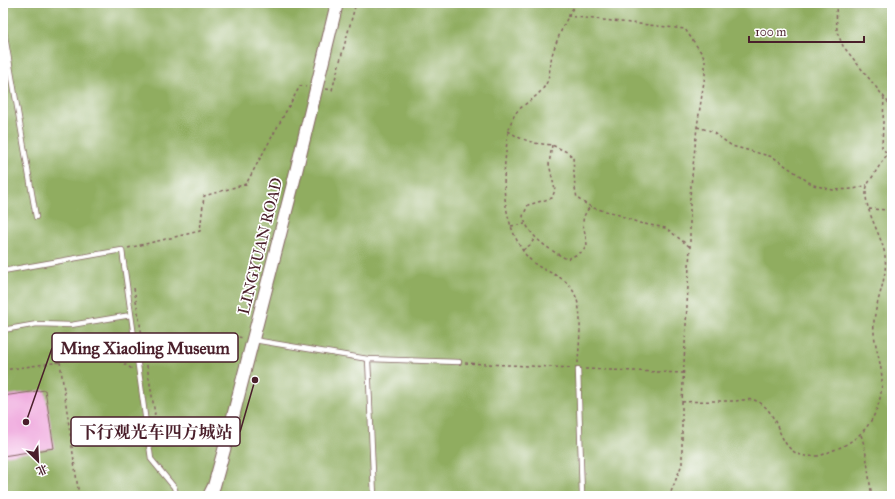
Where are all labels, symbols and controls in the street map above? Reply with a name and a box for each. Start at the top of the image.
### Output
scale bar [749,18,864,44]
text: 100 m [755,25,786,39]
street label: LINGYUAN ROAD [234,176,286,316]
callout: Ming Xiaoling Museum [52,333,238,362]
text: Ming Xiaoling Museum [60,338,231,359]
callout: 下行观光车四方城站 [71,417,240,446]
text: 下行观光车四方城站 [80,422,233,443]
north arrow [18,441,58,481]
text: 北 [34,462,50,478]

